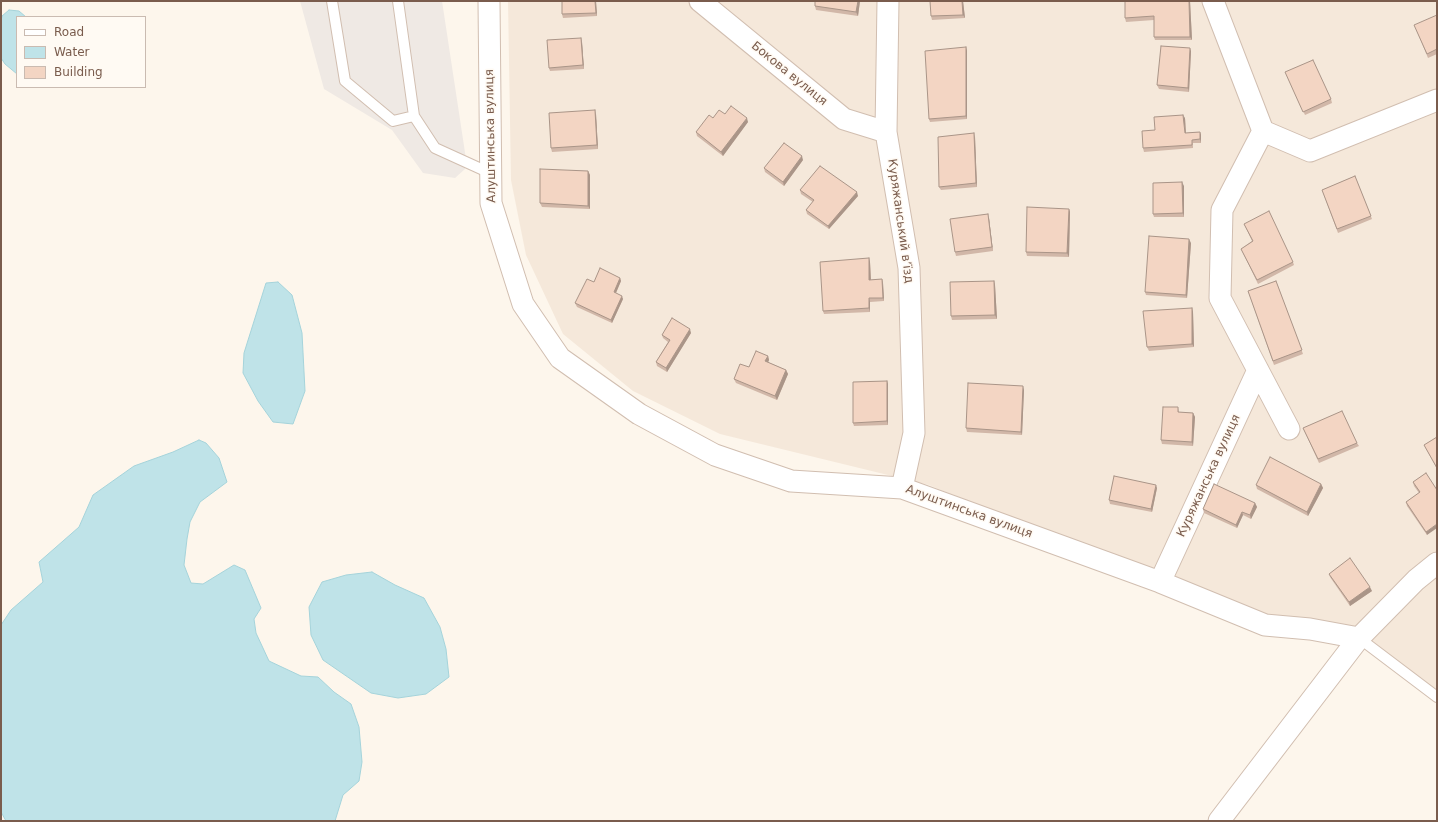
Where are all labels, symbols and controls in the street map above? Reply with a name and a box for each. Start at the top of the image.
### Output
legend [16,16,146,88]
text: Road [54,25,84,39]
street label: Бокова вулиця [748,39,830,109]
text: Water [54,45,89,59]
text: Building [54,65,103,79]
street label: Алуштинська вулиця [483,69,499,203]
street label: Куряжанський в’їзд [884,158,916,284]
street label: Куряжанська вулиця [1174,412,1244,540]
street label: Алуштинська вулиця [904,482,1034,542]

